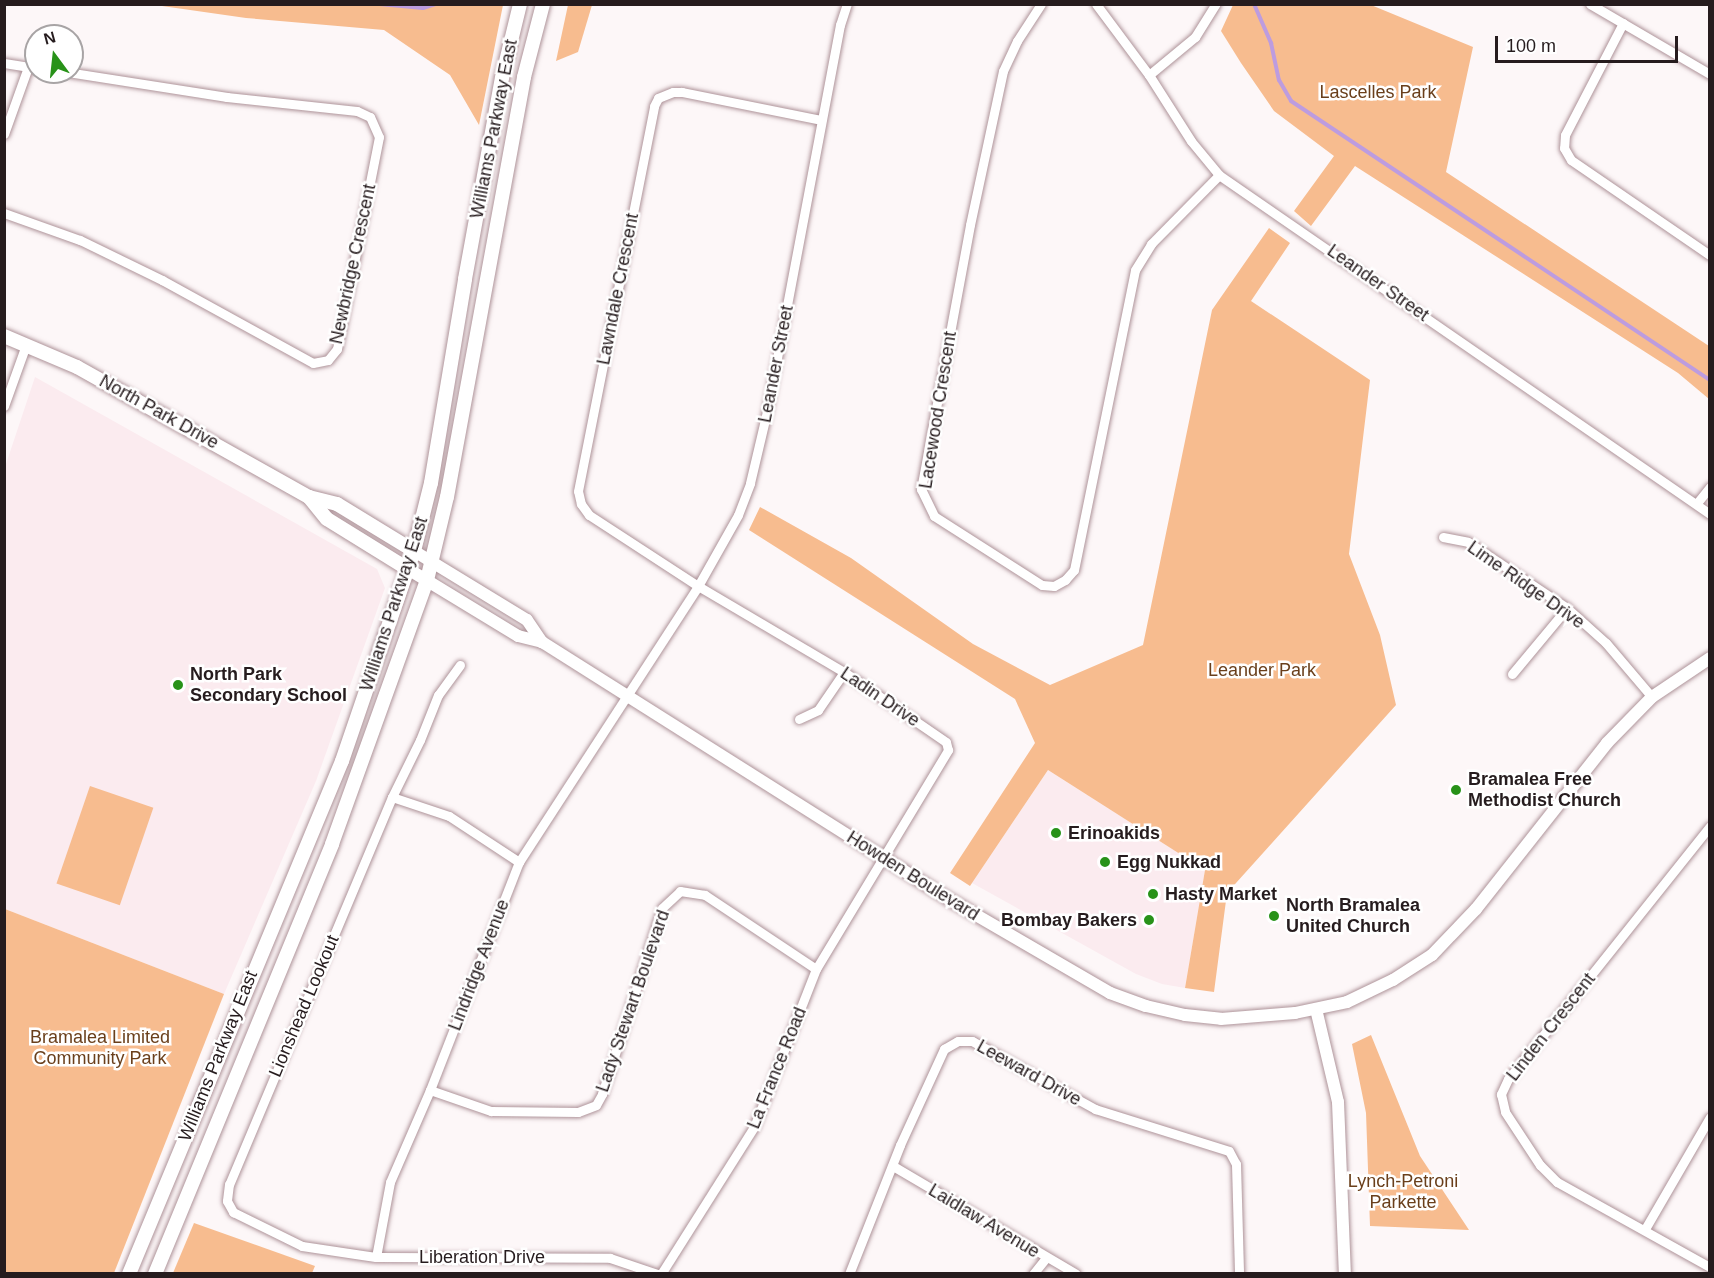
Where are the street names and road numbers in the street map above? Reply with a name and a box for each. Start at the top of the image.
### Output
street label: Williams Parkway East [466,38,522,220]
street label: Newbridge Crescent [325,182,381,346]
street label: Lawndale Crescent [593,211,643,367]
street label: Leander Street [1323,240,1433,326]
street label: Leander Street [754,303,798,425]
street label: Lacewood Crescent [915,330,961,490]
street label: North Park Drive [96,370,222,454]
street label: Williams Parkway East [356,514,432,694]
street label: Lime Ridge Drive [1463,537,1589,633]
street label: Ladin Drive [836,663,924,731]
street label: Howden Boulevard [843,827,983,925]
street label: Lindridge Avenue [444,896,514,1034]
street label: Lady Stewart Boulevard [592,907,674,1095]
street label: Lionshead Lookout [264,932,344,1080]
street label: Williams Parkway East [174,968,262,1144]
street label: Linden Crescent [1502,969,1600,1085]
street label: La France Road [743,1004,811,1132]
street label: Leeward Drive [973,1035,1085,1111]
street label: Laidlaw Avenue [924,1179,1044,1263]
street label: Liberation Drive [419,1246,545,1268]

